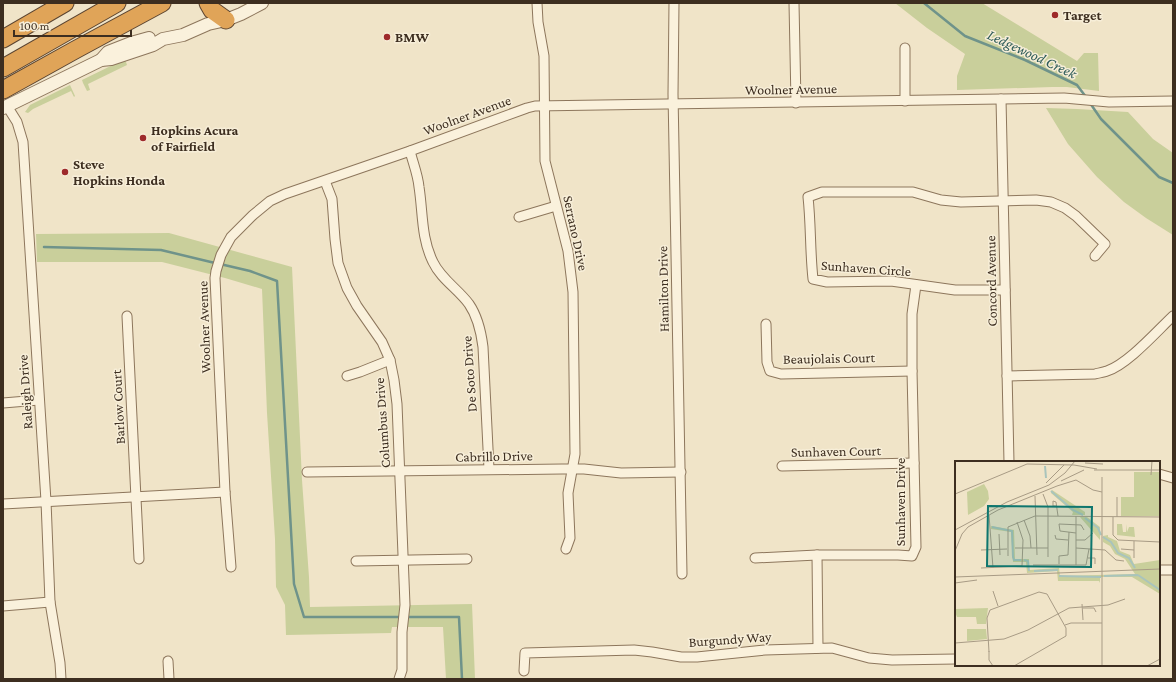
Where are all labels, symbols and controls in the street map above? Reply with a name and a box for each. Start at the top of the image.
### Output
place label: Target [1063,7,1103,23]
marker: Target [1050,10,1060,20]
scale bar [14,12,131,38]
text: 100 m [20,19,50,33]
water label: Ledgewood Creek [984,26,1080,83]
place label: BMW [395,29,429,45]
marker: BMW [382,32,392,42]
street label: Woolner Avenue [745,80,837,98]
street label: Woolner Avenue [421,92,513,138]
place label: Hopkins Acura of Fairfield [151,122,239,154]
marker: Hopkins Acura of Fairfield [138,133,148,143]
place label: Steve Hopkins Honda [73,156,165,188]
marker: Steve Hopkins Honda [60,167,70,177]
street label: Serrano Drive [560,194,592,272]
street label: Concord Avenue [982,235,1000,327]
street label: Hamilton Drive [654,246,672,332]
street label: Sunhaven Circle [820,257,912,279]
street label: Woolner Avenue [194,281,214,373]
street label: De Soto Drive [458,335,480,413]
street label: Beaujolais Court [783,349,876,368]
street label: Raleigh Drive [14,354,36,430]
street label: Barlow Court [108,369,128,445]
street label: Columbus Drive [371,377,393,469]
street label: Sunhaven Court [791,442,882,460]
street label: Cabrillo Drive [455,447,533,465]
street label: Sunhaven Drive [892,458,908,546]
inset map [955,461,1160,666]
street label: Burgundy Way [688,628,773,650]

